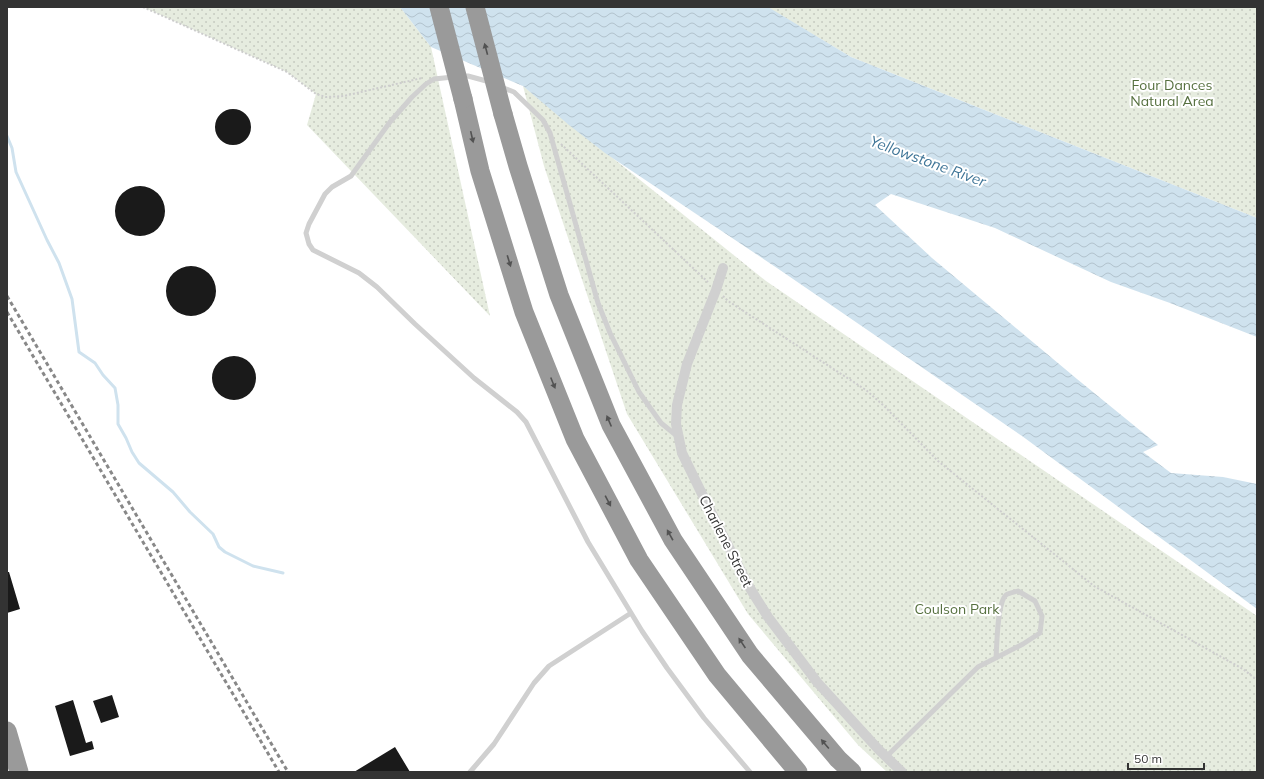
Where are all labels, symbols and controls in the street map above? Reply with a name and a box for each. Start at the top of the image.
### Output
one-way arrow [483,43,489,55]
park label: Four Dances Natural Area [1130,76,1214,110]
one-way arrow [470,130,476,143]
water label: Yellowstone River [867,131,989,191]
one-way arrow [506,256,512,268]
one-way arrow [550,378,556,389]
one-way arrow [606,415,612,426]
street label: Charlene Street [695,492,757,590]
one-way arrow [605,495,611,507]
one-way arrow [667,529,674,541]
park label: Coulson Park [915,600,1000,618]
one-way arrow [738,638,746,649]
one-way arrow [821,738,830,749]
scale bar [1128,745,1204,771]
text: 50 m [1134,751,1162,766]

